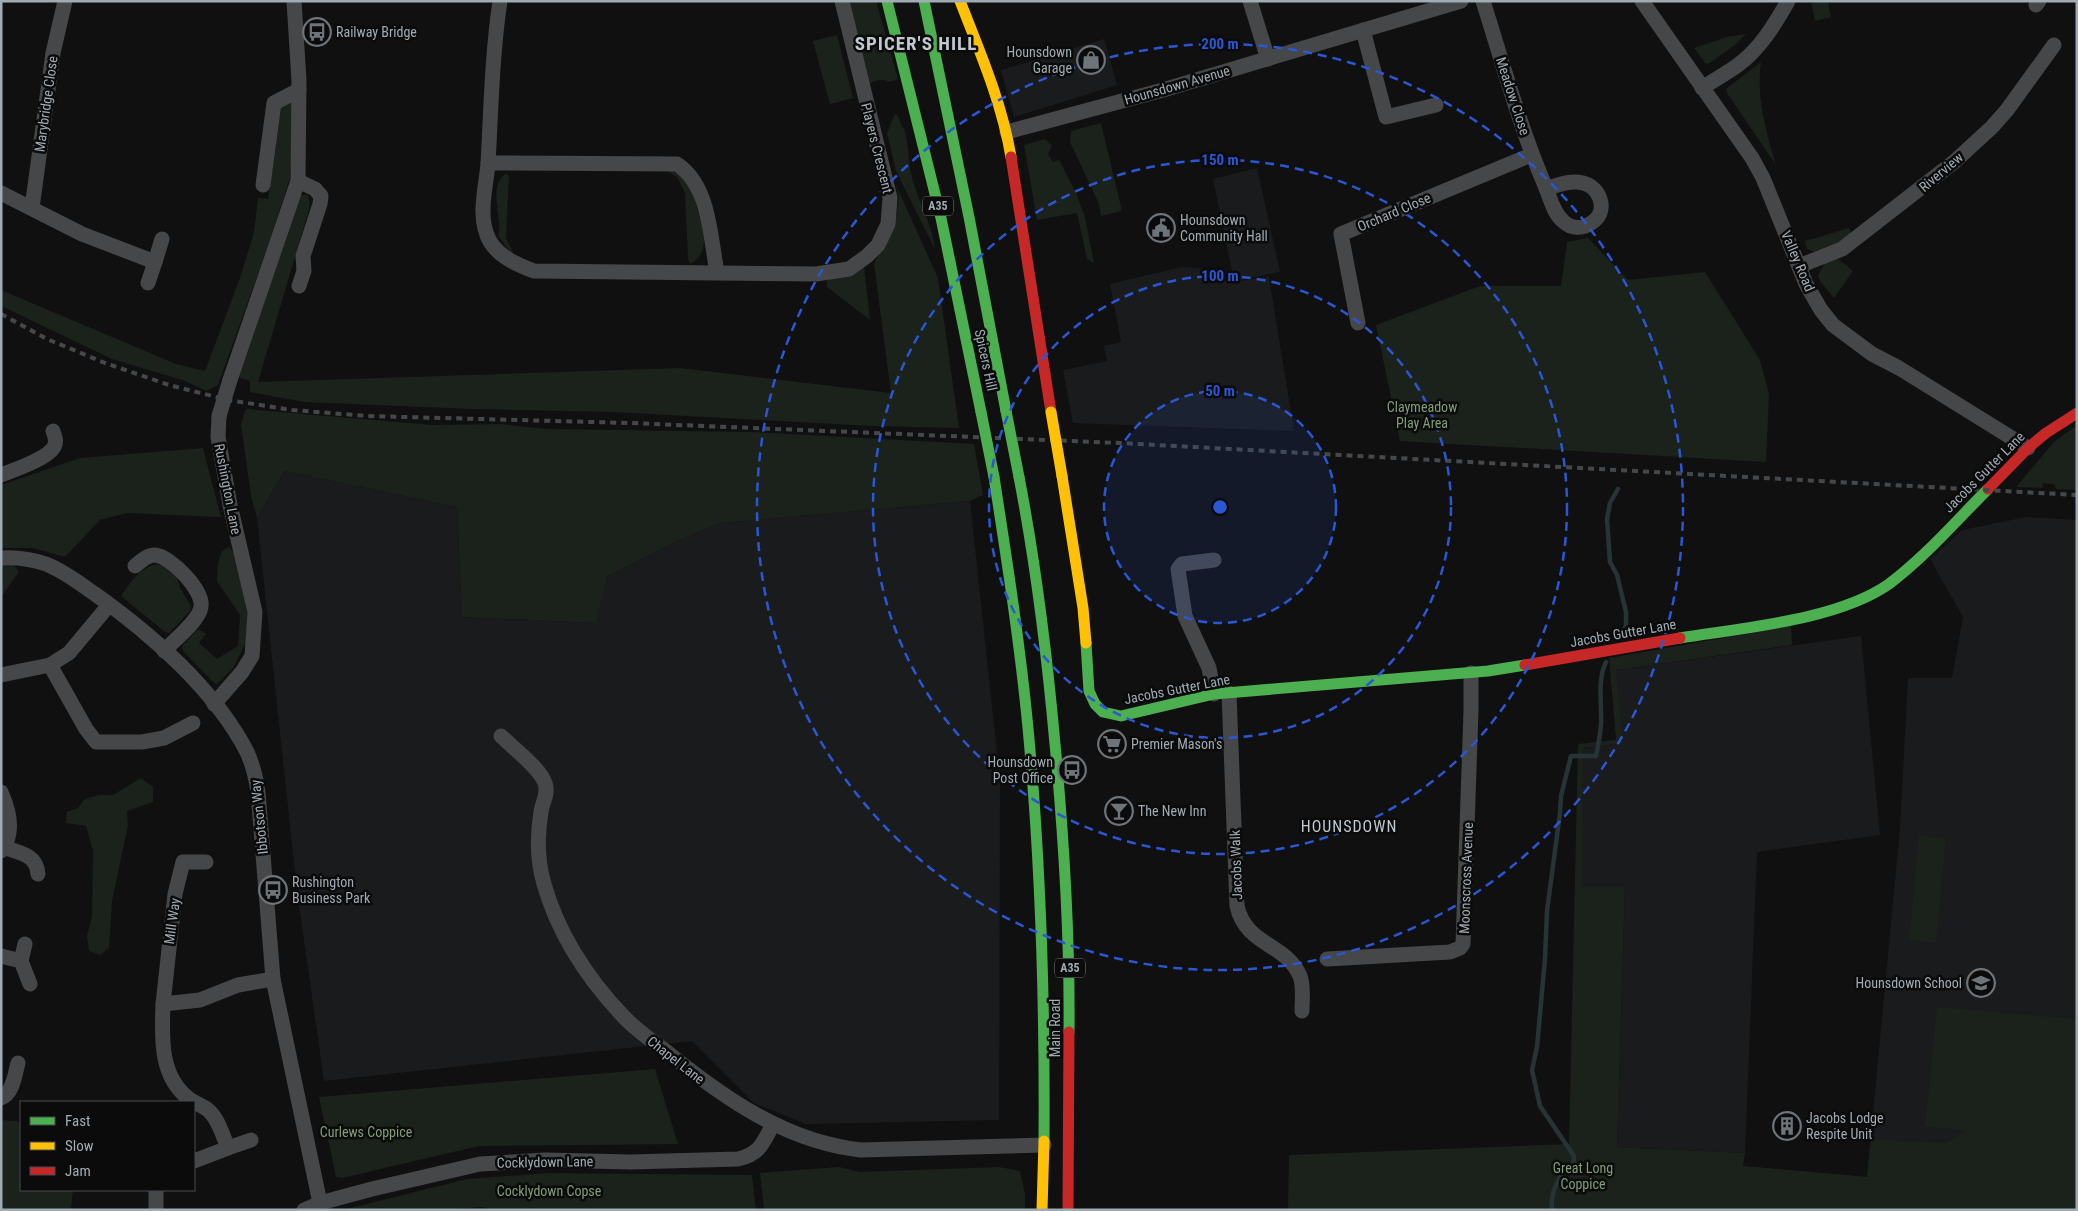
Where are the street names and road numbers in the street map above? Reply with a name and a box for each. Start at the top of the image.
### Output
street label: Marybridge Close [31,55,61,153]
street label: Meadow Close [1493,55,1533,138]
street label: Hounsdown Avenue [1122,62,1232,108]
street label: Players Crescent [858,101,896,195]
street label: Riverview [1916,149,1966,195]
street label: Orchard Close [1355,189,1433,235]
road number: A35 [923,197,953,216]
street label: Valley Road [1778,228,1818,294]
street label: Spicers Hill [972,328,1000,392]
street label: Jacobs Gutter Lane [1940,428,2028,516]
street label: Rushington Lane [211,442,245,536]
street label: Jacobs Gutter Lane [1569,616,1678,650]
street label: Jacobs Gutter Lane [1123,671,1232,707]
street label: Ibbotson Way [247,779,271,855]
street label: Moonscross Avenue [1456,821,1476,934]
street label: Jacobs Walk [1227,829,1245,900]
street label: Mill Way [161,897,183,945]
road number: A35 [1055,958,1085,978]
street label: Main Road [1047,999,1063,1057]
street label: Chapel Lane [644,1033,708,1088]
street label: Cocklydown Lane [497,1153,594,1171]

